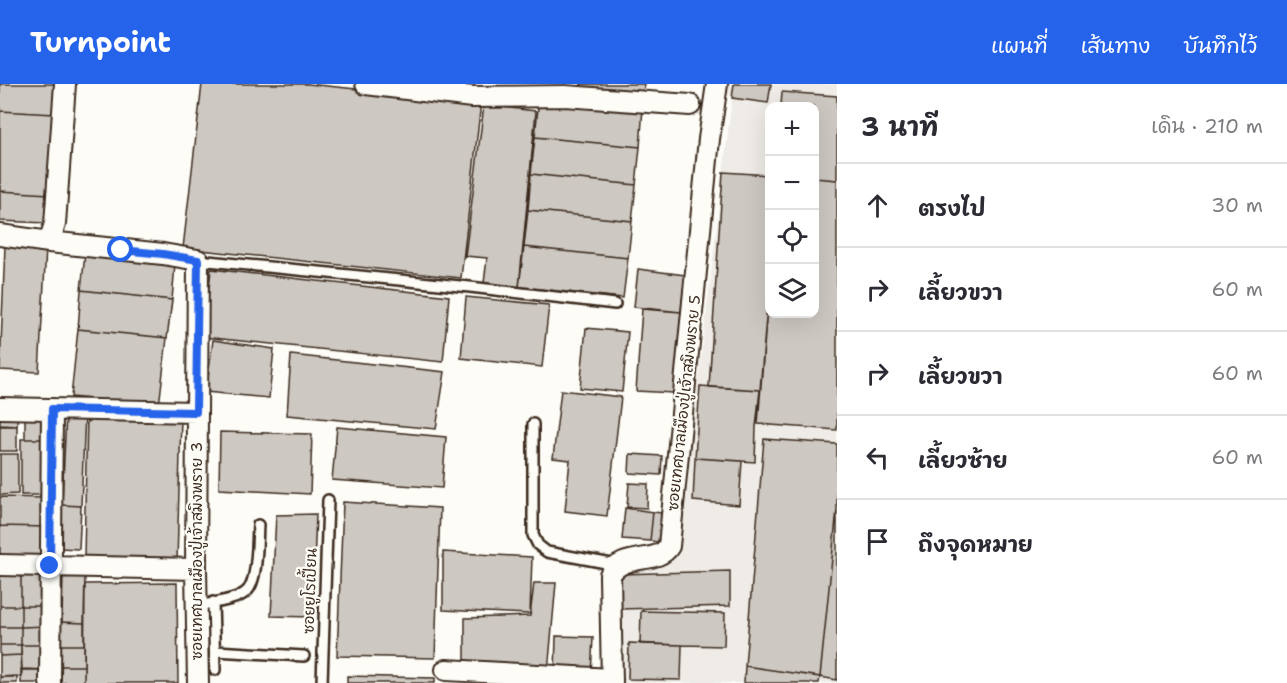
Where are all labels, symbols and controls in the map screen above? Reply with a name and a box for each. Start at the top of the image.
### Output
text: Turnpoint [30,23,171,61]
text: แผนที่ [991,32,1048,60]
text: เส้นทาง [1081,32,1150,60]
text: บันทึกไว้ [1183,32,1257,60]
map controls [765,102,819,318]
button: + [765,102,819,156]
text: 3 นาที [861,109,938,144]
text: เดิน · 210 m [1151,113,1263,139]
button: − [765,156,819,210]
icon: ahead [861,189,894,222]
text: 30 m [1211,192,1263,218]
text: ตรงไป [918,194,986,223]
button: locate [765,210,819,264]
route start [107,236,133,262]
button: layers [765,264,819,318]
icon: right [861,273,894,306]
text: 60 m [1211,276,1263,302]
text: เลี้ยวขวา [918,278,1002,307]
street label: ซอยเทศบาลเมืองปู่เจ้าสมิงพราย 5 [663,294,706,512]
icon: right [861,357,894,390]
text: 60 m [1211,360,1263,386]
text: เลี้ยวขวา [918,362,1002,391]
icon: left [861,441,894,474]
street label: ซอยเทศบาลเมืองปู่เจ้าสมิงพราย 3 [187,442,208,660]
text: 60 m [1211,444,1263,470]
text: เลี้ยวซ้าย [918,446,1008,475]
icon: arrive [861,525,894,558]
text: ถึงจุดหมาย [918,530,1033,559]
street label: ซอยยูโรเปี้ยน [295,548,322,634]
route end [36,552,62,578]

